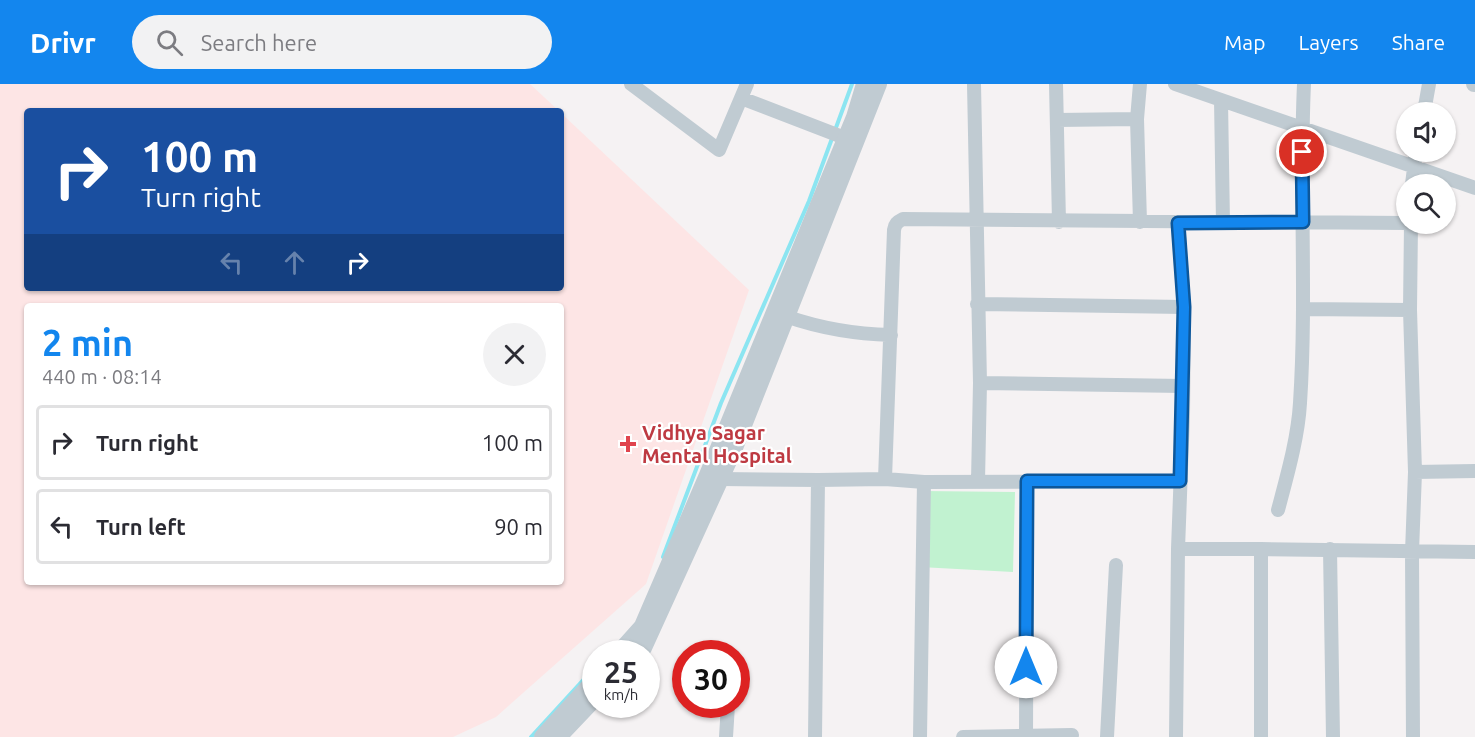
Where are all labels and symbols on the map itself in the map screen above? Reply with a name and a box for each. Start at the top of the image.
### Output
pin [1276,126,1327,177]
place label: Vidhya Sagar Mental Hospital [642,421,792,467]
marker: Vidhya Sagar Mental Hospital [619,435,637,453]
position arrow [994,635,1058,699]
speed limit sign: 30 [672,640,750,718]

